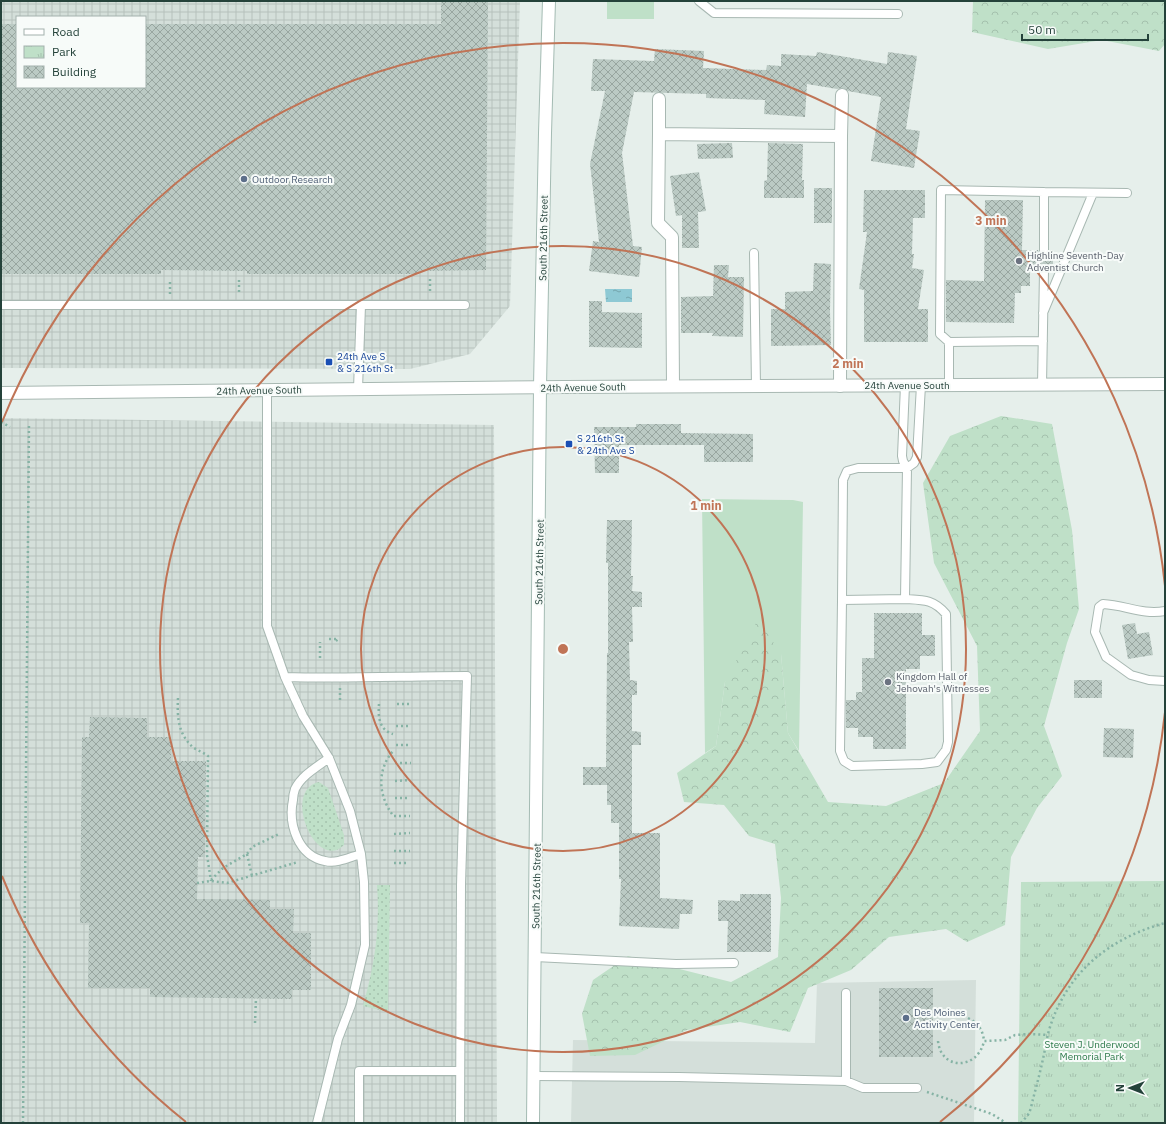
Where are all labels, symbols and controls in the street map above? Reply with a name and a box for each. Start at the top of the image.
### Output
legend [16,16,146,88]
scale bar [1022,16,1148,42]
text: 50 m [1028,22,1056,37]
text: Road [52,24,80,39]
text: Park [52,44,77,59]
text: Building [52,64,97,79]
place label: Outdoor Research [252,173,333,186]
marker: Outdoor Research [239,174,249,184]
street label: South 216th Street [536,195,551,281]
text: 3 min [975,213,1007,228]
place label: Highline Seventh-Day Adventist Church [1027,249,1124,274]
marker: Highline Seventh-Day Adventist Church [1014,256,1024,266]
place label: 24th Ave S & S 216th St [337,350,394,375]
text: 2 min [832,356,864,371]
marker: 24th Ave S & S 216th St [324,357,334,367]
street label: 24th Avenue South [864,379,950,392]
street label: 24th Avenue South [540,380,626,395]
street label: 24th Avenue South [216,383,302,398]
place label: S 216th St & 24th Ave S [577,432,635,457]
marker: S 216th St & 24th Ave S [564,439,574,449]
text: 1 min [690,498,722,513]
street label: South 216th Street [532,519,547,605]
centre of rings [556,642,570,656]
place label: Kingdom Hall of Jehovah's Witnesses [896,670,989,695]
marker: Kingdom Hall of Jehovah's Witnesses [883,677,893,687]
street label: South 216th Street [529,843,544,929]
place label: Des Moines Activity Center [914,1006,980,1031]
marker: Des Moines Activity Center [901,1013,911,1023]
park label: Steven J. Underwood Memorial Park [1044,1038,1140,1063]
north arrow [1110,1068,1150,1108]
text: N [1113,1084,1127,1092]

